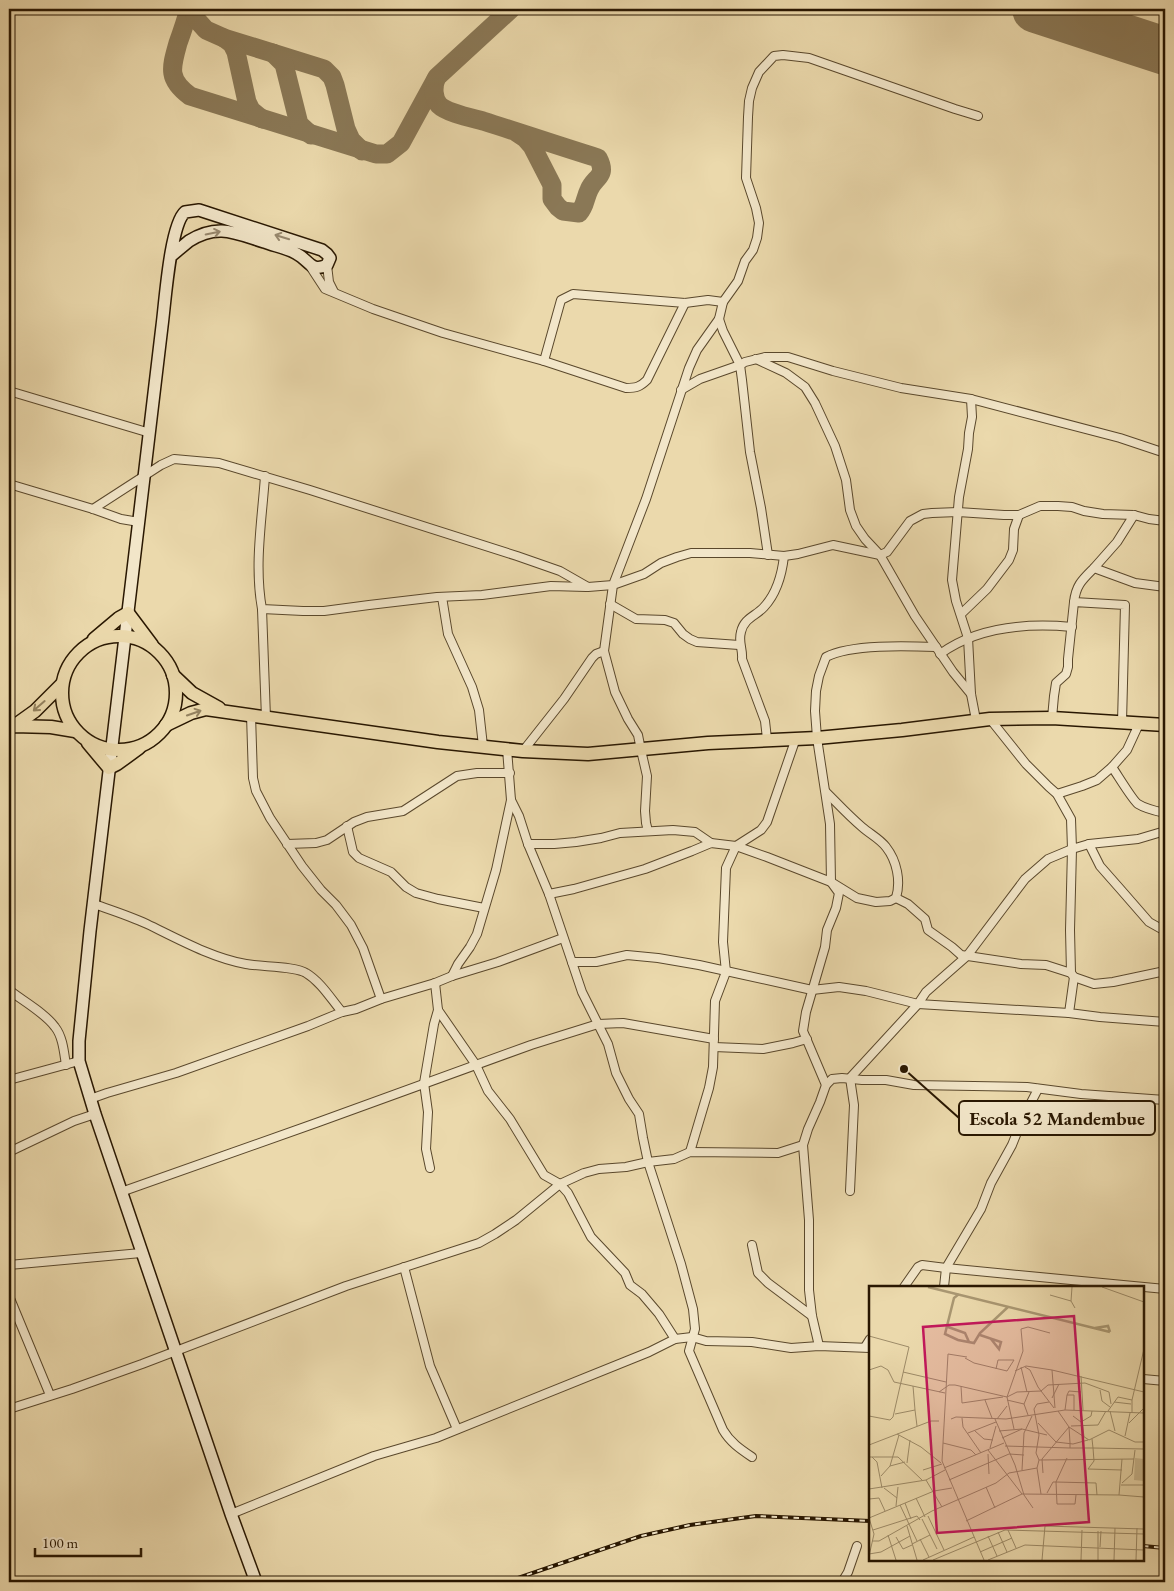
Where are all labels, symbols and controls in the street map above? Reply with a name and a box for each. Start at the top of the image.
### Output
one-way arrow [204,227,220,237]
one-way arrow [274,232,290,242]
one-way arrow [33,700,46,712]
one-way arrow [185,708,201,717]
callout: Escola 52 Mandembue [959,1101,1155,1135]
text: Escola 52 Mandembue [969,1106,1145,1131]
inset map [869,1286,1144,1561]
scale bar [35,1526,141,1558]
text: 100 m [42,1533,79,1552]

